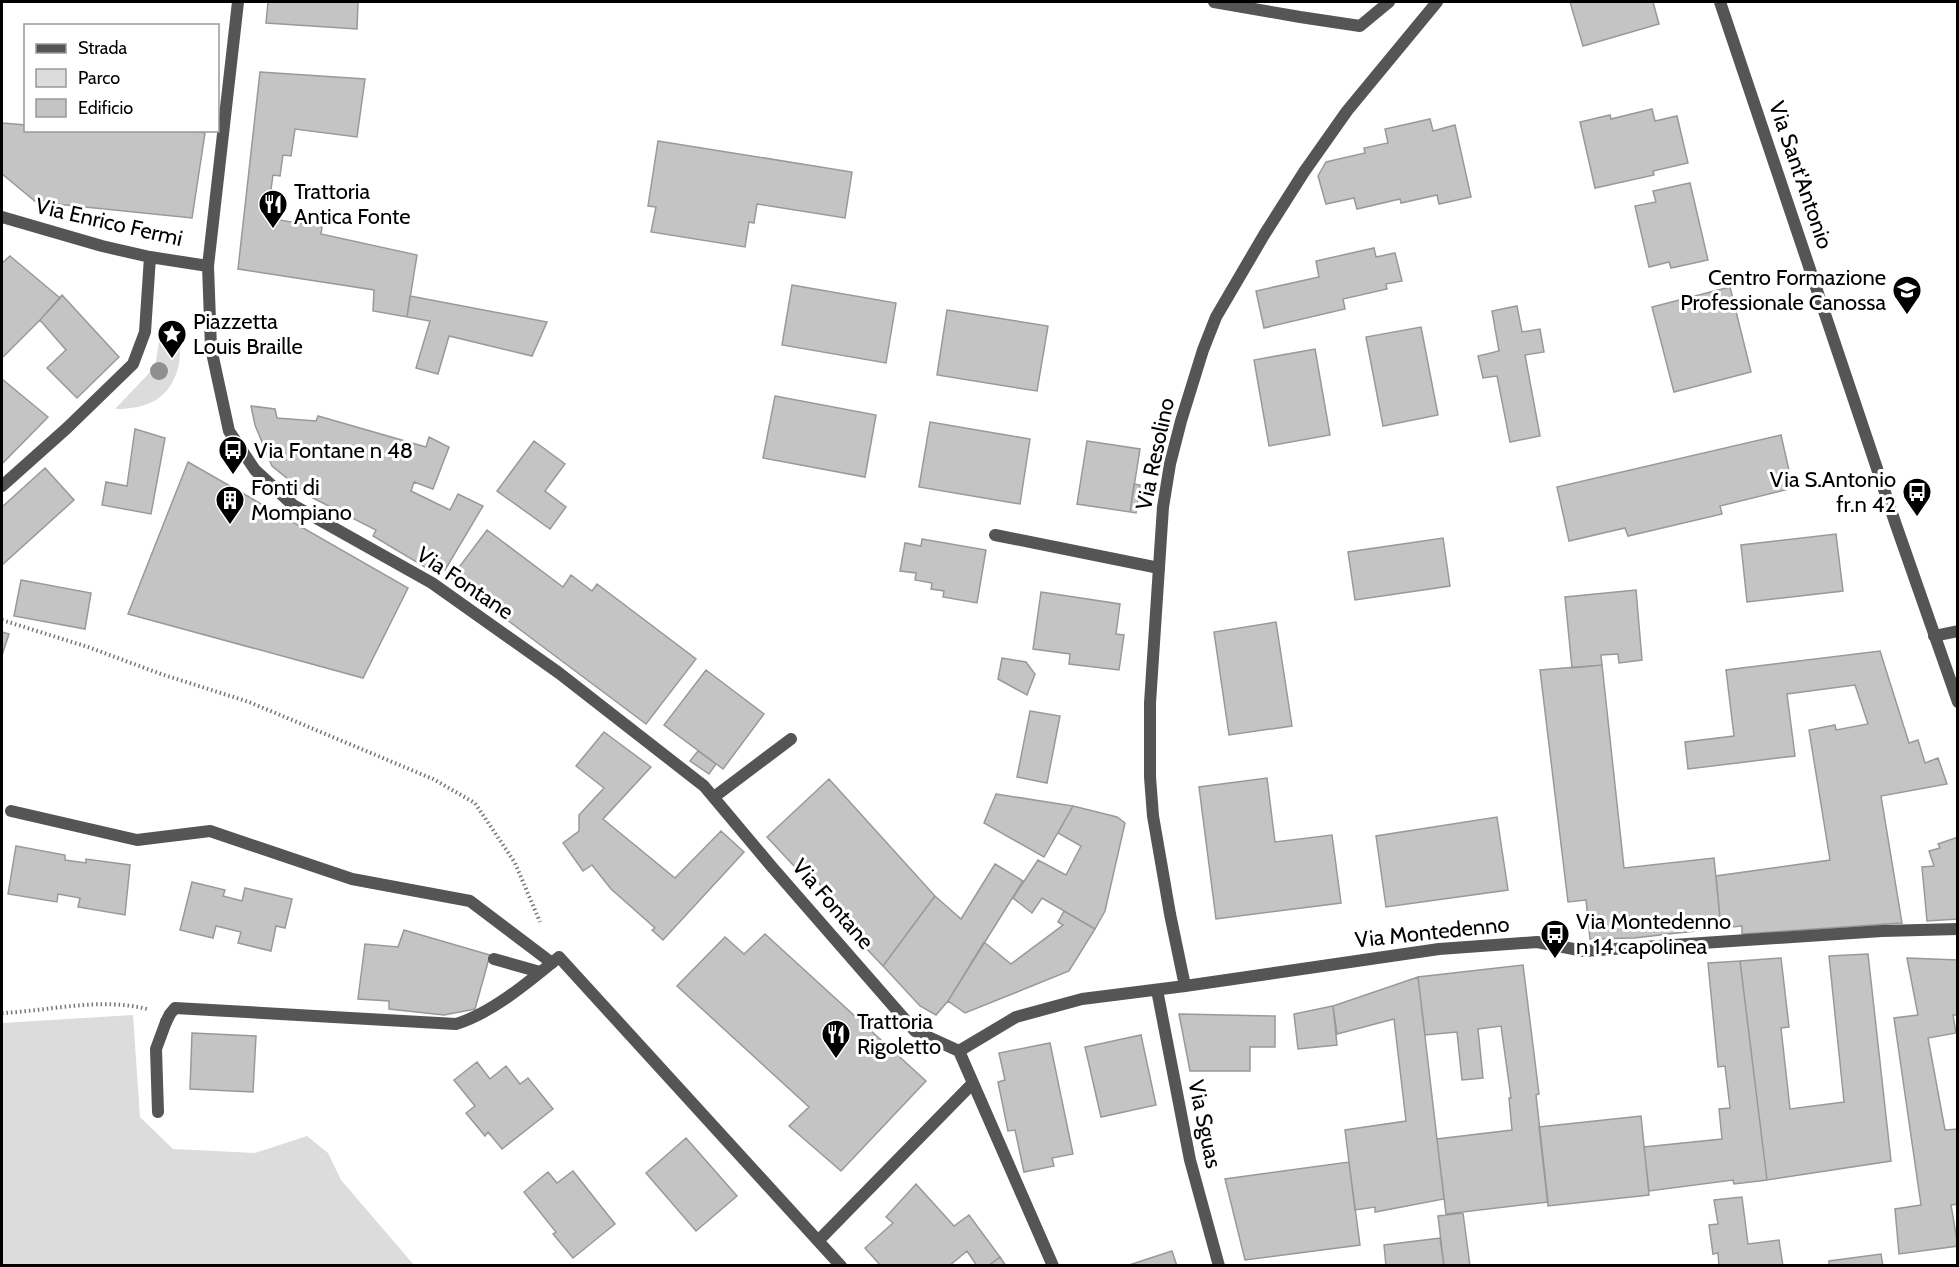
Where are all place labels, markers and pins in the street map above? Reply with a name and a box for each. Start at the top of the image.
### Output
place label: Trattoria Antica Fonte [294,178,411,230]
restaurant icon: Trattoria Antica Fonte [257,188,289,230]
place label: Centro Formazione Professionale Canossa [1680,264,1886,316]
school or university icon: Centro Formazione Professionale Canossa [1891,274,1923,316]
place label: Piazzetta Louis Braille [193,308,303,360]
place icon: Piazzetta Louis Braille [156,318,188,360]
bus stop icon: Via Fontane n 48 [217,434,249,476]
place label: Via Fontane n 48 [254,437,413,464]
place label: Via S.Antonio fr.n 42 [1770,466,1896,518]
place label: Fonti di Mompiano [251,474,352,526]
bus stop icon: Via S.Antonio fr.n 42 [1901,476,1933,518]
building icon: Fonti di Mompiano [214,484,246,526]
place label: Via Montedenno n 14 capolinea [1576,908,1731,960]
bus stop icon: Via Montedenno n 14 capolinea [1539,918,1571,960]
place label: Trattoria Rigoletto [857,1008,941,1060]
restaurant icon: Trattoria Rigoletto [820,1018,852,1060]

